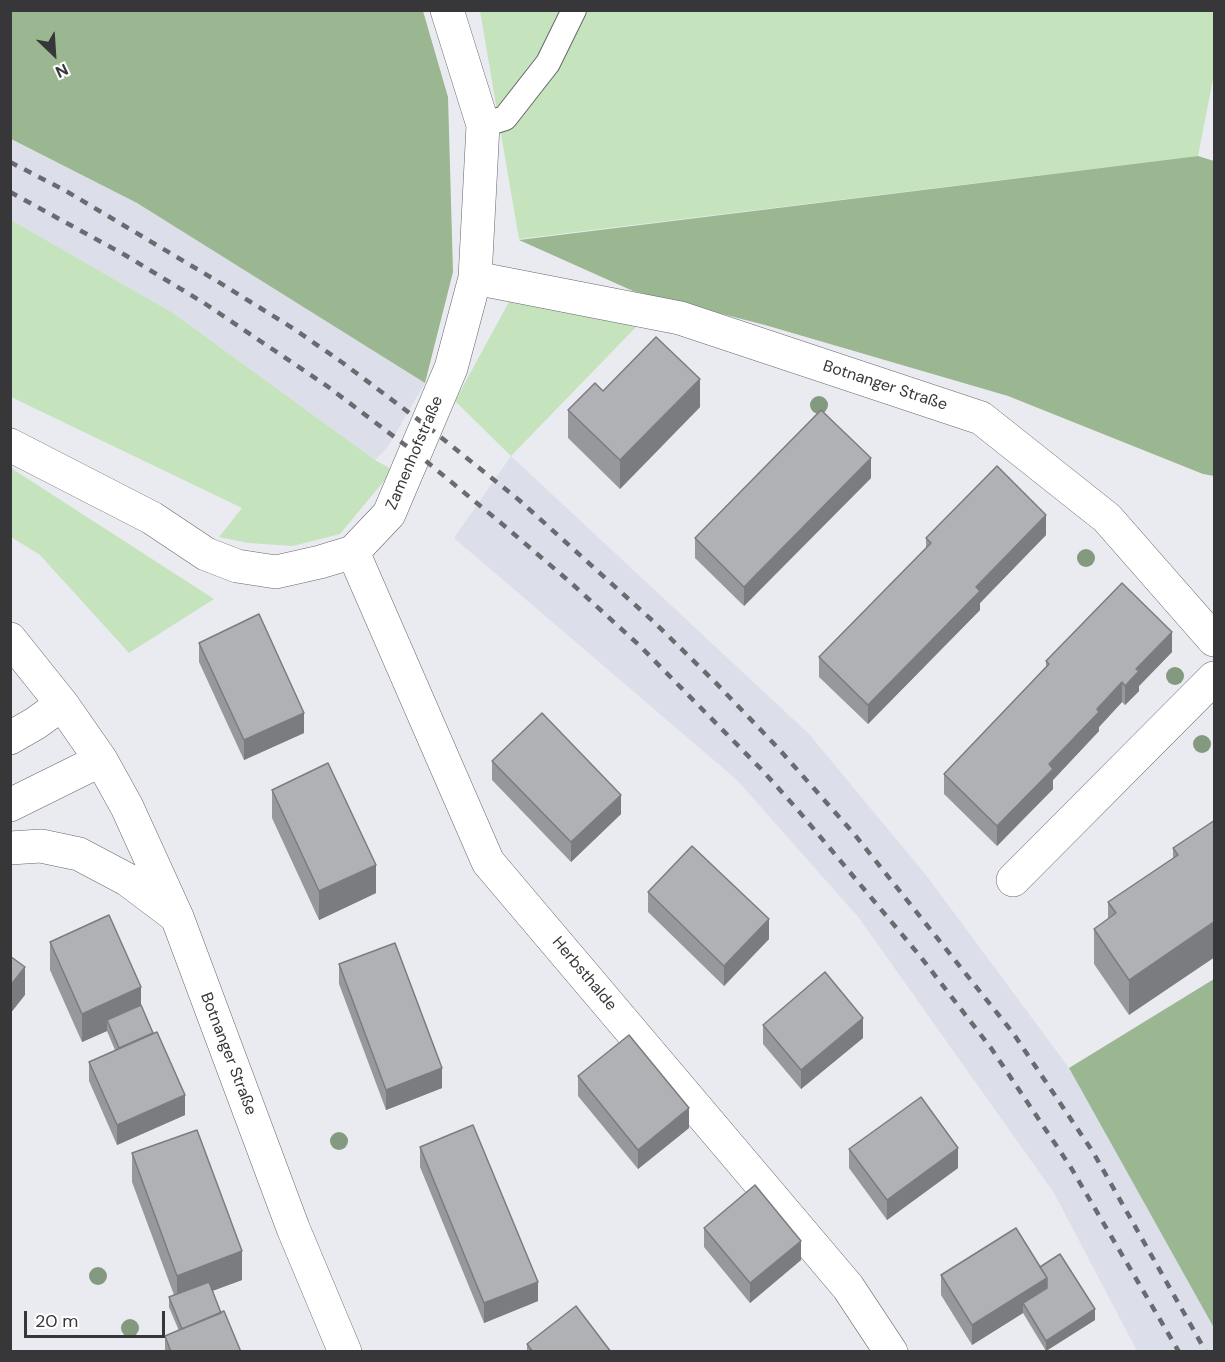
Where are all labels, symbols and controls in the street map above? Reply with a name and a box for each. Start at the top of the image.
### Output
north arrow [24,24,84,84]
text: N [52,59,72,83]
street label: Botnanger Straße [820,357,950,415]
street label: Zamenhofstraße [382,393,448,513]
street label: Herbsthalde [548,933,620,1015]
street label: Botnanger Straße [196,990,260,1118]
scale bar [27,1299,168,1337]
text: 20 m [35,1309,78,1333]

